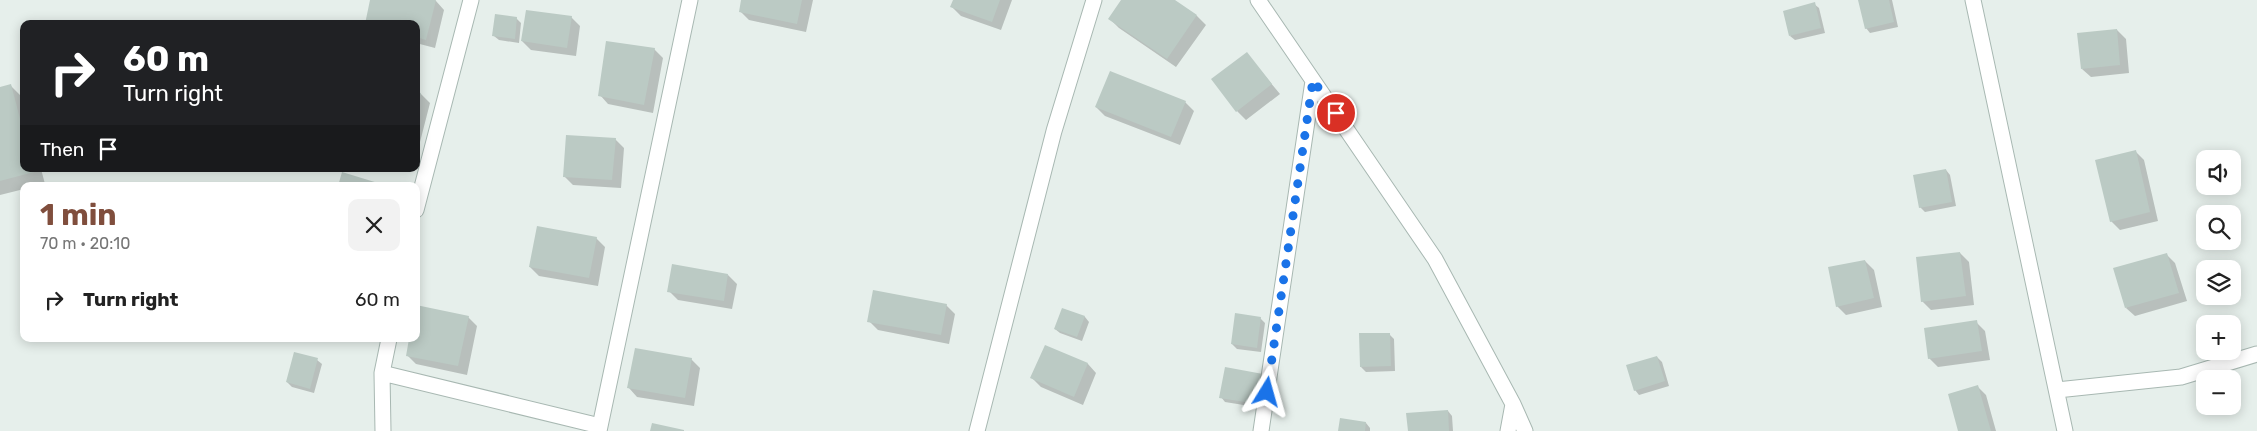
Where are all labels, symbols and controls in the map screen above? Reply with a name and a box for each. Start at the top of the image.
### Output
text: 60 m [123,38,209,80]
icon: right [40,40,105,105]
text: Turn right [123,80,223,107]
pin [1315,92,1357,134]
icon: arrive [1322,99,1350,127]
icon: arrive [94,135,122,163]
text: Then [40,138,84,161]
map controls [2196,150,2241,415]
button: sound [2196,150,2241,195]
text: 1 min [40,197,117,233]
button: close [348,199,400,251]
button: search [2196,205,2241,250]
text: 70 m · 20:10 [40,234,130,253]
button: layers [2196,260,2241,305]
icon: right [40,286,68,314]
text: Turn right [83,288,178,311]
text: 60 m [355,288,400,311]
button: + [2196,315,2241,360]
position arrow [1240,365,1292,417]
button: − [2196,370,2241,415]

